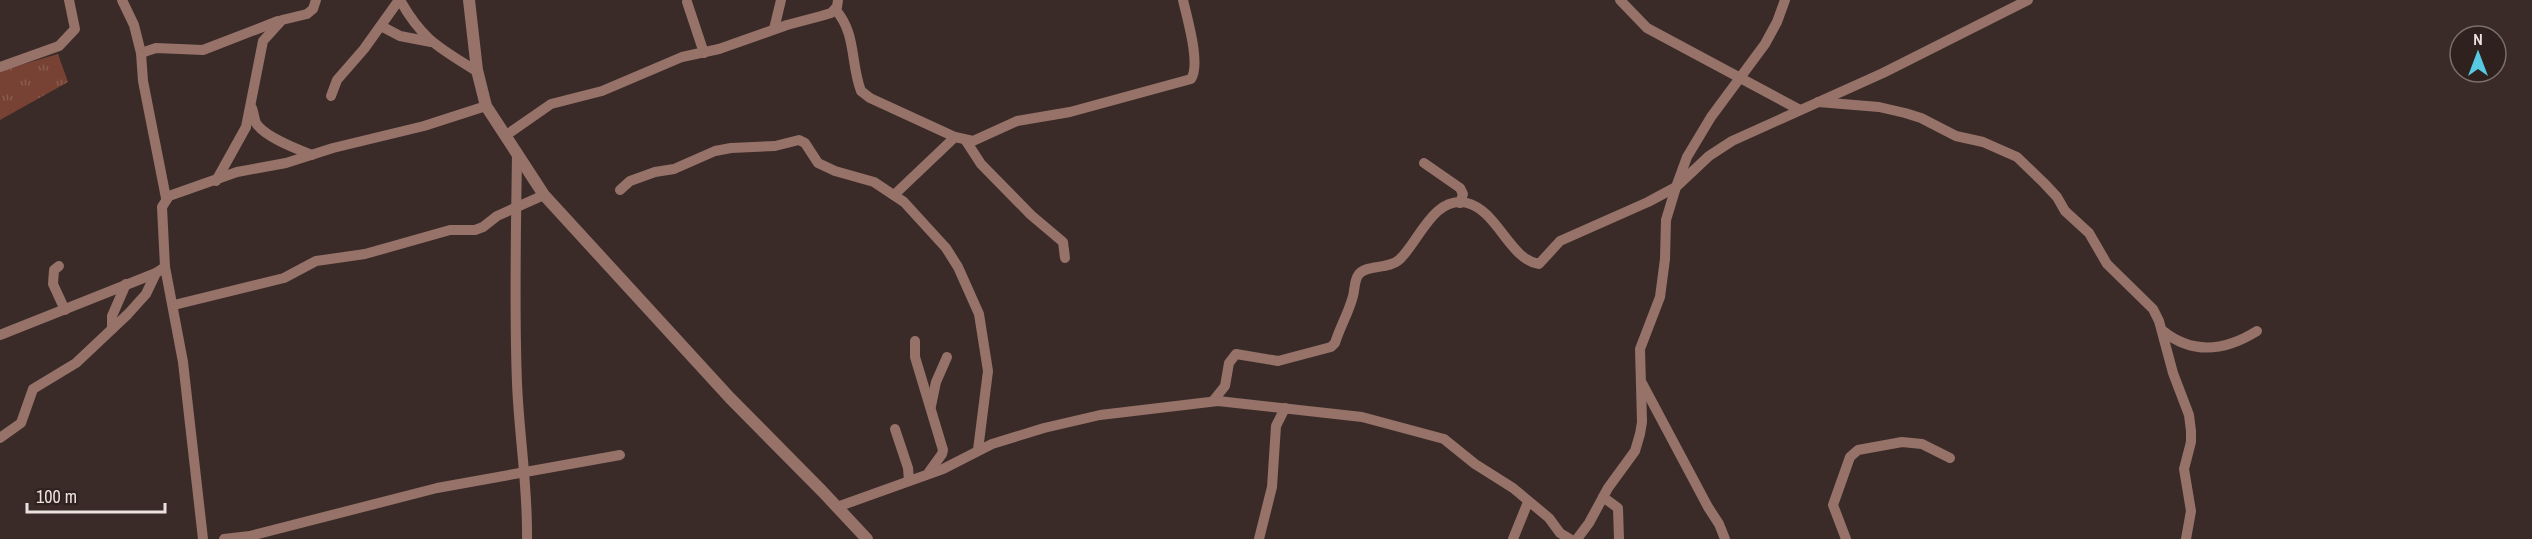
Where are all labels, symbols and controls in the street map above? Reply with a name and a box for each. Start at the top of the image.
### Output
north arrow [2448,24,2508,84]
text: N [2473,28,2483,50]
scale bar [27,476,165,514]
text: 100 m [36,484,77,509]

